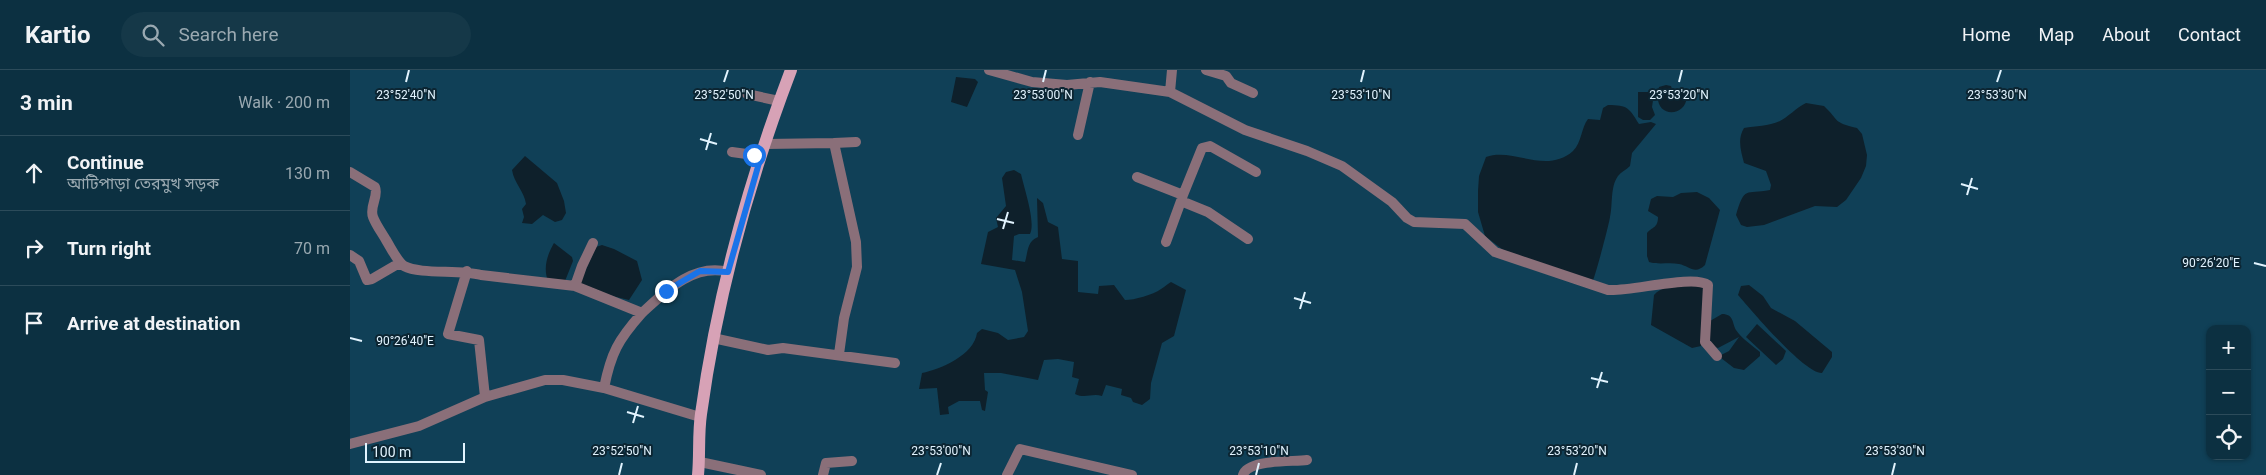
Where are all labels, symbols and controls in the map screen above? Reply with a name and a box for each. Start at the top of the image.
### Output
search box [121,12,471,57]
text: Kartio [25,21,91,49]
icon: search [139,21,167,49]
text: Search here [179,23,278,46]
text: Home [1962,24,2011,45]
text: Map [2039,24,2074,45]
text: About [2102,24,2150,45]
text: Contact [2178,24,2241,45]
text: 23°52'40"N [376,88,436,102]
text: 23°52'50"N [694,88,754,102]
text: 23°53'00"N [1013,88,1073,102]
text: 23°53'10"N [1331,88,1391,102]
text: 23°53'20"N [1649,88,1709,102]
text: 23°53'30"N [1967,88,2027,102]
text: 3 min [20,91,73,115]
text: Walk · 200 m [238,93,330,112]
route start [743,144,766,167]
text: Continue [67,151,144,174]
icon: ahead [20,159,48,187]
text: 130 m [285,164,330,183]
text: আটিপাড়া তেরমুখ সড়ক [67,174,219,193]
icon: right [20,234,48,262]
text: Turn right [67,237,151,260]
text: 70 m [294,239,330,258]
text: 90°26'20"E [2182,256,2240,270]
route end [655,280,678,303]
icon: arrive [20,309,48,337]
text: Arrive at destination [67,312,240,335]
map controls [2206,325,2251,460]
button: + [2206,325,2251,370]
text: 90°26'40"E [376,334,434,348]
button: − [2206,370,2251,415]
button: locate [2206,415,2251,460]
scale bar [365,440,465,463]
text: 100 m [372,444,411,460]
text: 23°52'50"N [592,444,652,458]
text: 23°53'00"N [911,444,971,458]
text: 23°53'10"N [1229,444,1289,458]
text: 23°53'20"N [1547,444,1607,458]
text: 23°53'30"N [1865,444,1925,458]

